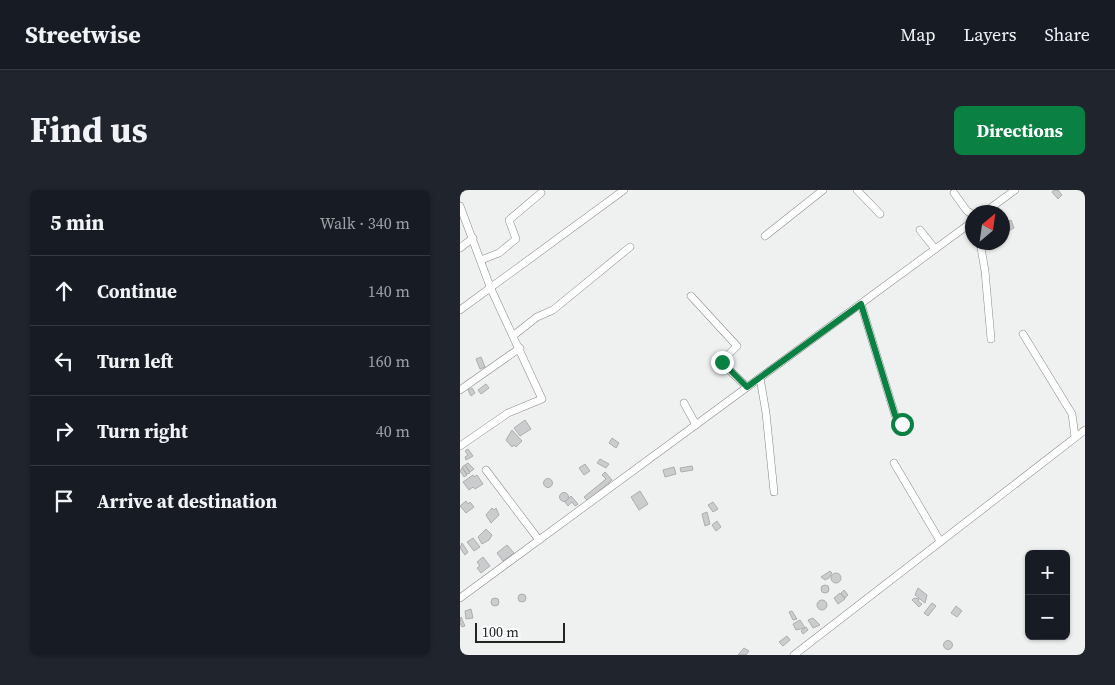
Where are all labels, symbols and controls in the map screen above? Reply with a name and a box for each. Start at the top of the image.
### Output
text: Streetwise [25,18,141,51]
text: Map [900,22,935,47]
text: Layers [963,22,1016,47]
text: Share [1044,22,1090,47]
text: Find us [30,106,148,154]
button: Directions [954,106,1085,155]
north arrow [965,205,1010,250]
text: 5 min [50,208,105,237]
text: Walk · 340 m [320,212,410,234]
icon: ahead [50,277,78,305]
text: Continue [97,278,177,304]
text: 140 m [368,280,410,302]
icon: left [50,347,78,375]
text: Turn left [97,348,173,374]
text: 160 m [368,350,410,372]
route end [711,351,734,374]
route start [891,413,914,436]
icon: right [50,417,78,445]
text: Turn right [97,418,188,444]
text: 40 m [376,420,410,442]
icon: arrive [50,487,78,515]
text: Arrive at destination [97,488,277,514]
map controls [1025,550,1070,640]
button: + [1025,550,1070,595]
button: − [1025,595,1070,640]
scale bar [475,620,565,643]
text: 100 m [482,622,519,642]

